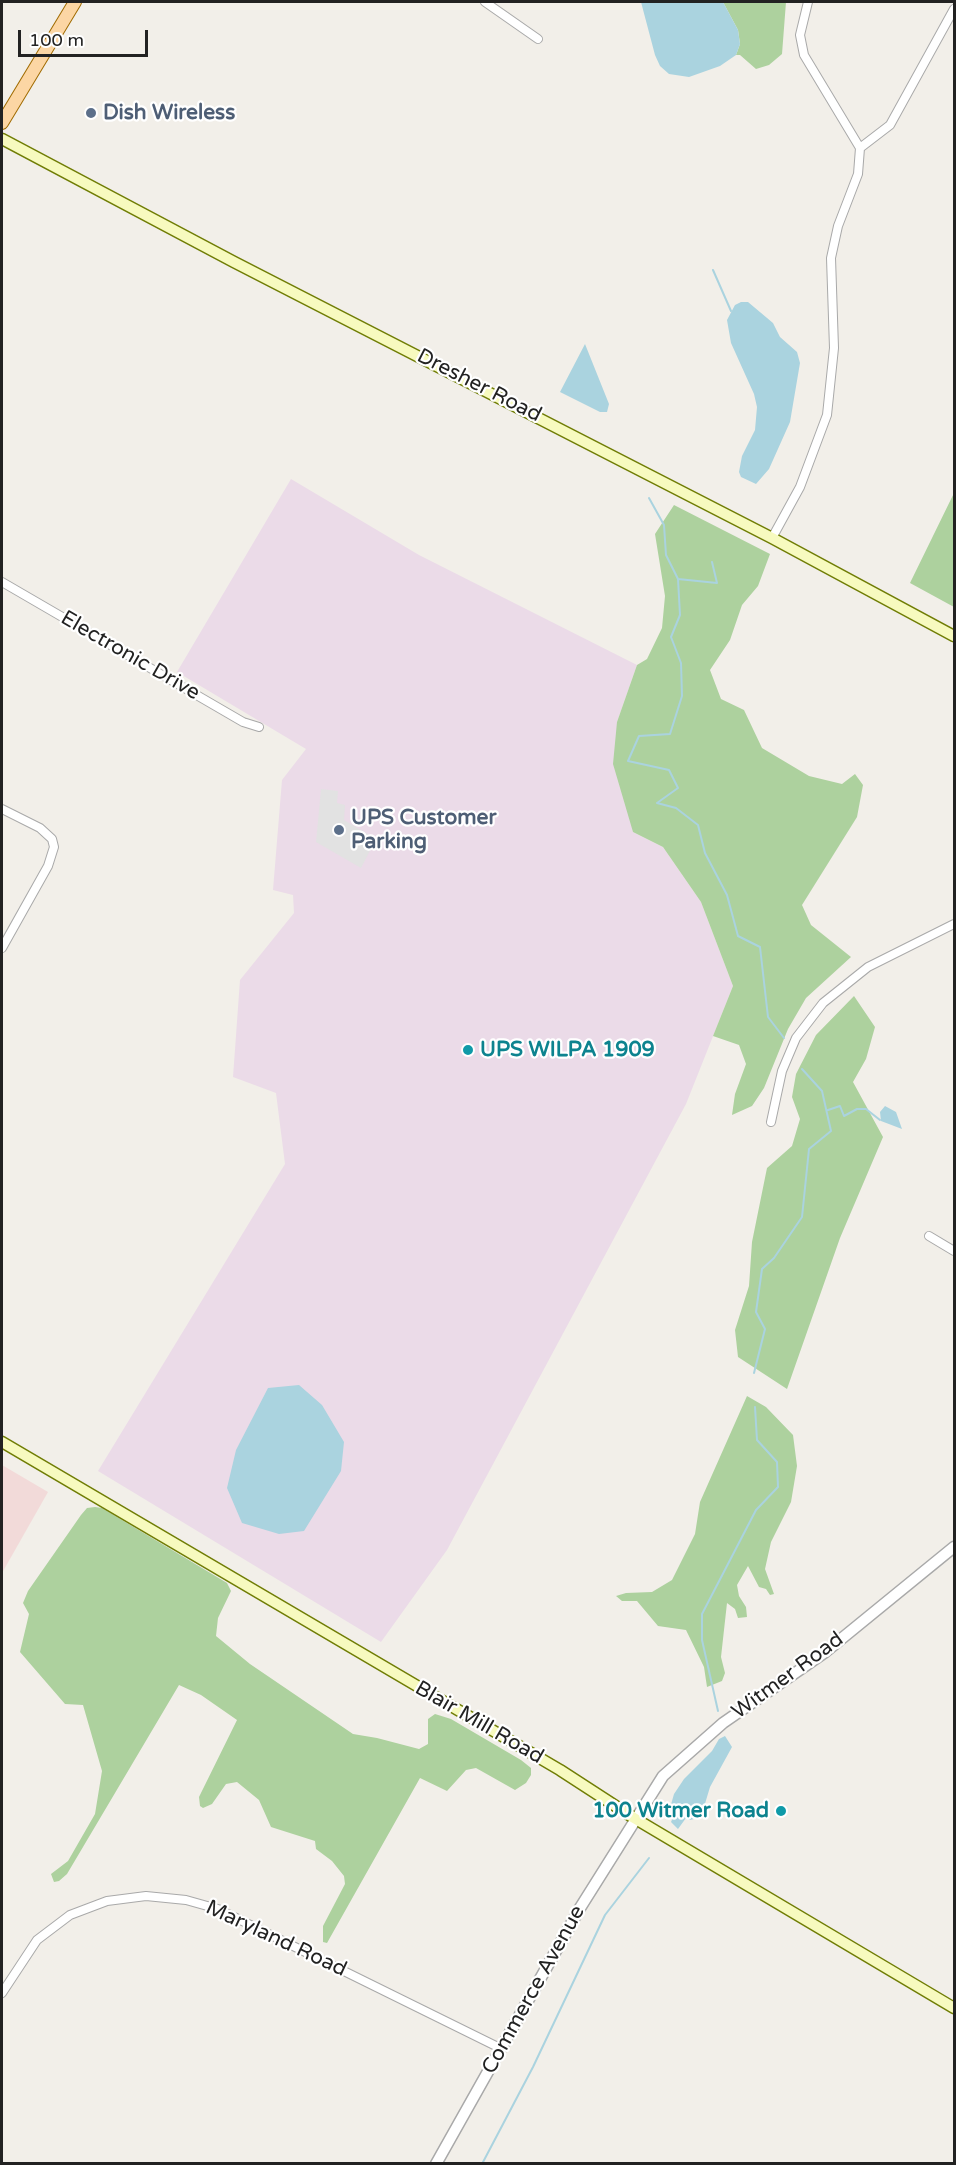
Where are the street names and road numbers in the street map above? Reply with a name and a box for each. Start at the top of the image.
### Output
street label: Dresher Road [413,344,545,428]
street label: Electronic Drive [56,606,204,706]
street label: Witmer Road [727,1627,849,1725]
street label: Blair Mill Road [410,1676,548,1770]
street label: Maryland Road [201,1895,351,1983]
street label: Commerce Avenue [477,1901,591,2079]

